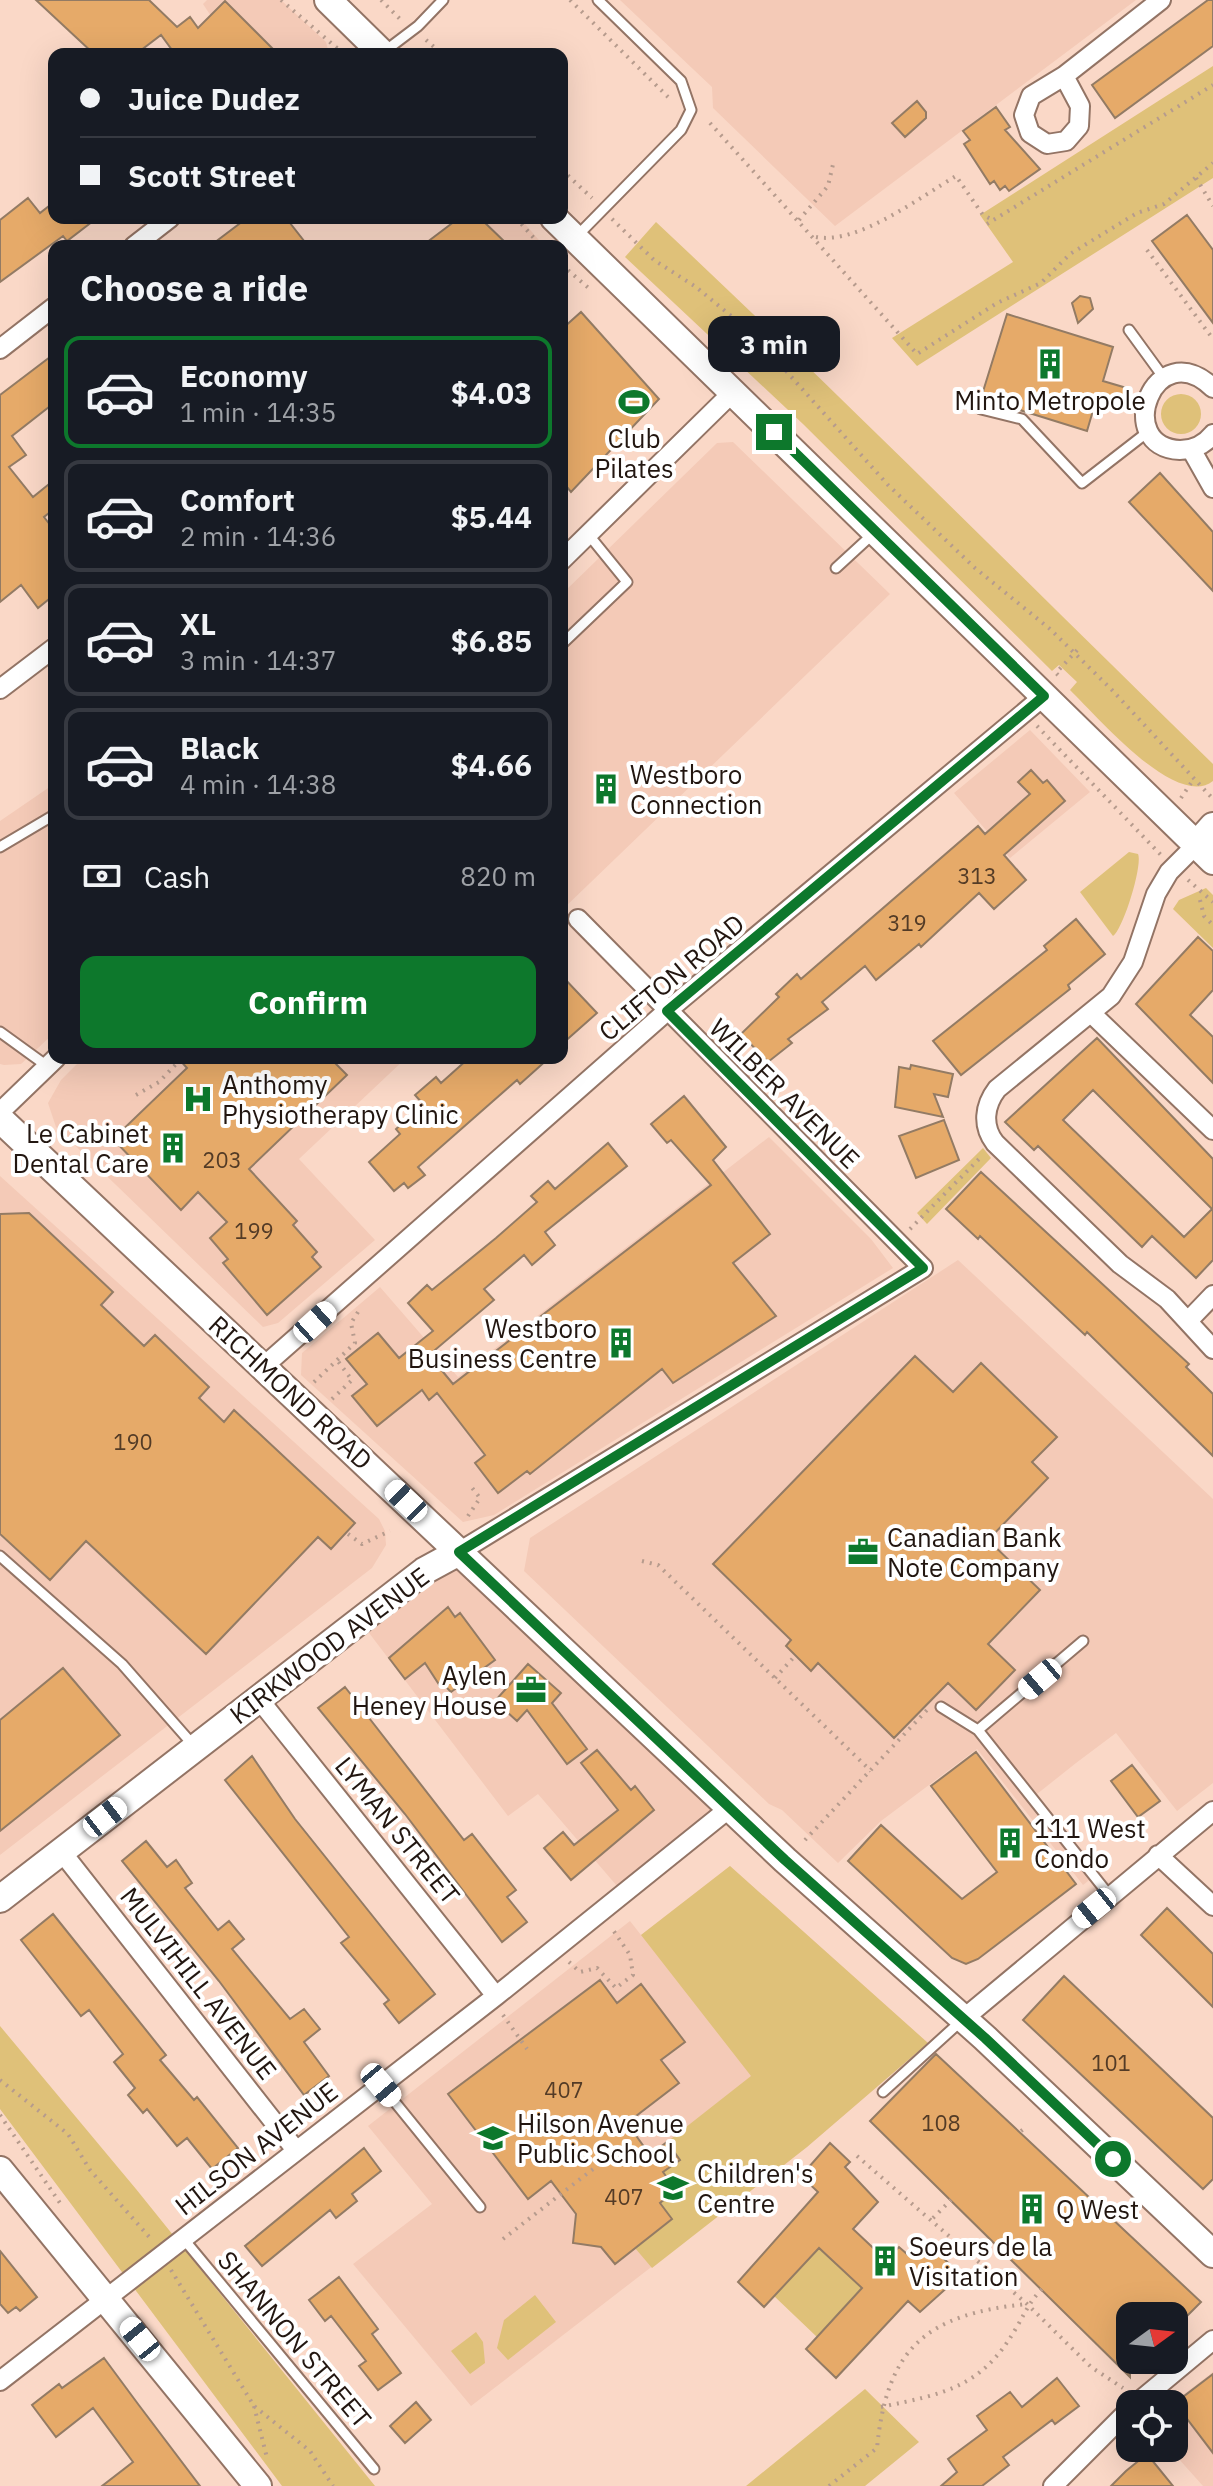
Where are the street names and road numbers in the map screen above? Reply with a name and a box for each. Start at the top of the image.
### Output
street label: CLIFTON ROAD [591,906,751,1048]
street label: WILBER AVENUE [703,1011,867,1175]
street label: RICHMOND ROAD [202,1307,380,1477]
street label: KIRKWOOD AVENUE [223,1559,435,1731]
street label: LYMAN STREET [328,1749,468,1911]
street label: MULVIHILL AVENUE [113,1880,285,2086]
street label: HILSON AVENUE [168,2074,344,2222]
street label: SHANNON STREET [211,2243,379,2435]

